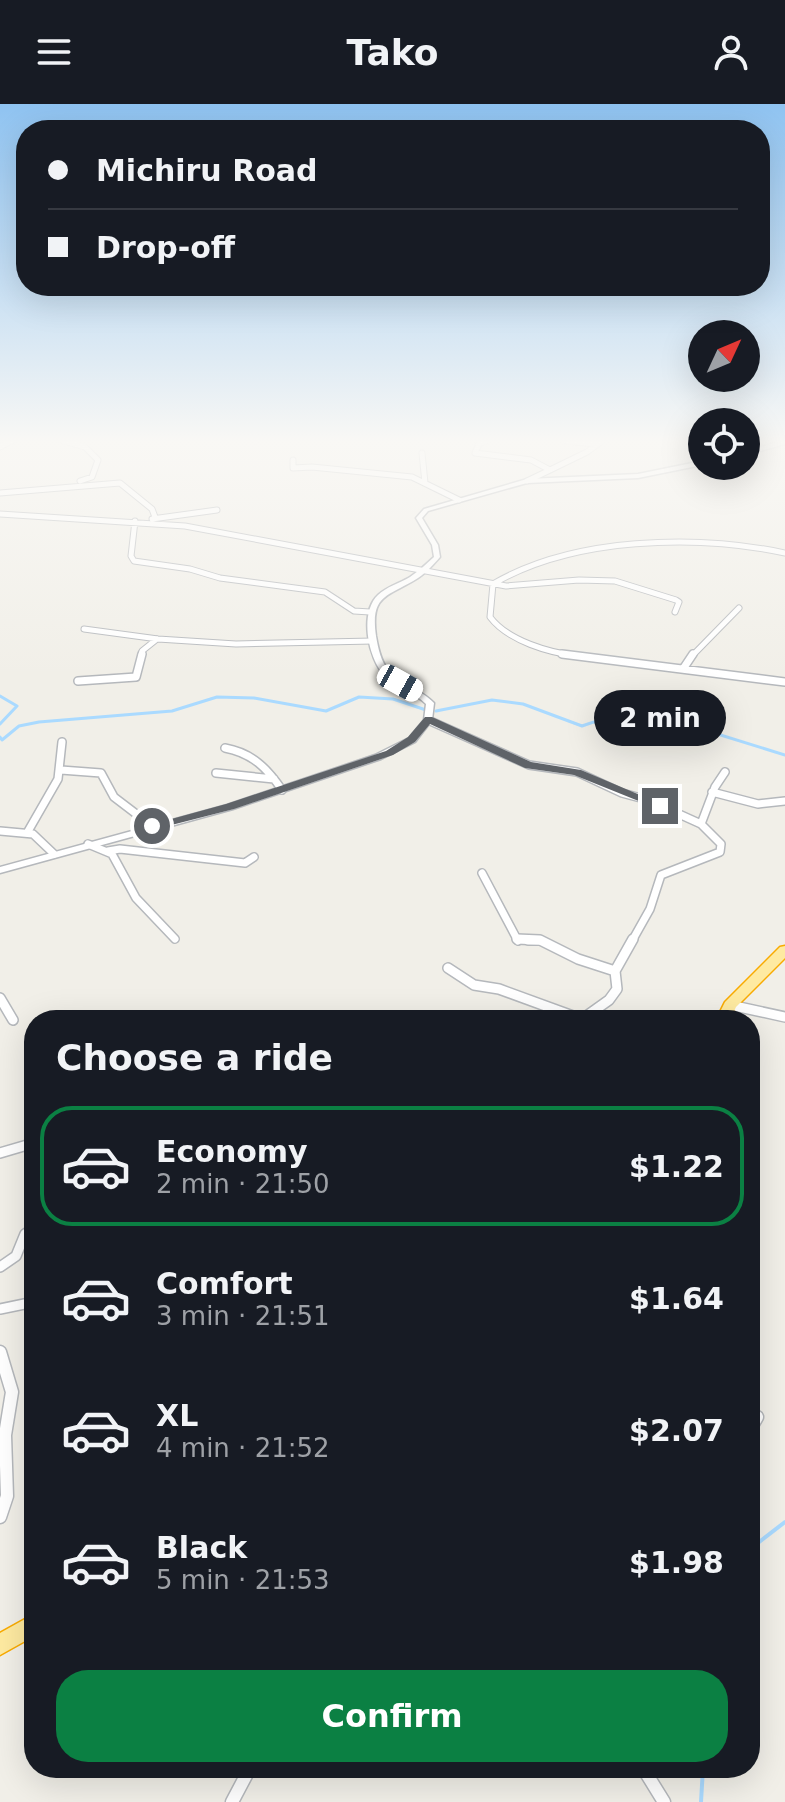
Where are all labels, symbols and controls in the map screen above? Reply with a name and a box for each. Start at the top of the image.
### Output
icon: menu [32,30,76,74]
icon: person [709,30,753,74]
text: Tako [347,32,438,73]
text: Michiru Road [96,153,318,188]
text: Drop-off [96,230,235,265]
north arrow [688,320,760,392]
map controls [688,320,760,480]
button: locate [688,408,760,480]
car [373,661,427,705]
callout: 2 min [594,690,726,746]
text: 2 min [619,703,701,733]
route end [642,788,678,824]
route start [134,808,170,844]
text: Choose a ride [56,1037,333,1078]
icon: car [60,1130,132,1202]
text: Economy [156,1134,308,1169]
text: $1.22 [629,1149,724,1184]
text: 2 min · 21:50 [156,1169,330,1199]
icon: car [60,1262,132,1334]
text: Comfort [156,1266,293,1301]
text: $1.64 [629,1281,724,1316]
text: 3 min · 21:51 [156,1301,330,1331]
icon: car [60,1394,132,1466]
text: XL [156,1398,198,1433]
text: $2.07 [629,1413,724,1448]
text: 4 min · 21:52 [156,1433,330,1463]
icon: car [60,1526,132,1598]
text: Black [156,1530,247,1565]
text: $1.98 [629,1545,724,1580]
text: 5 min · 21:53 [156,1565,330,1595]
button: Confirm [56,1670,728,1762]

